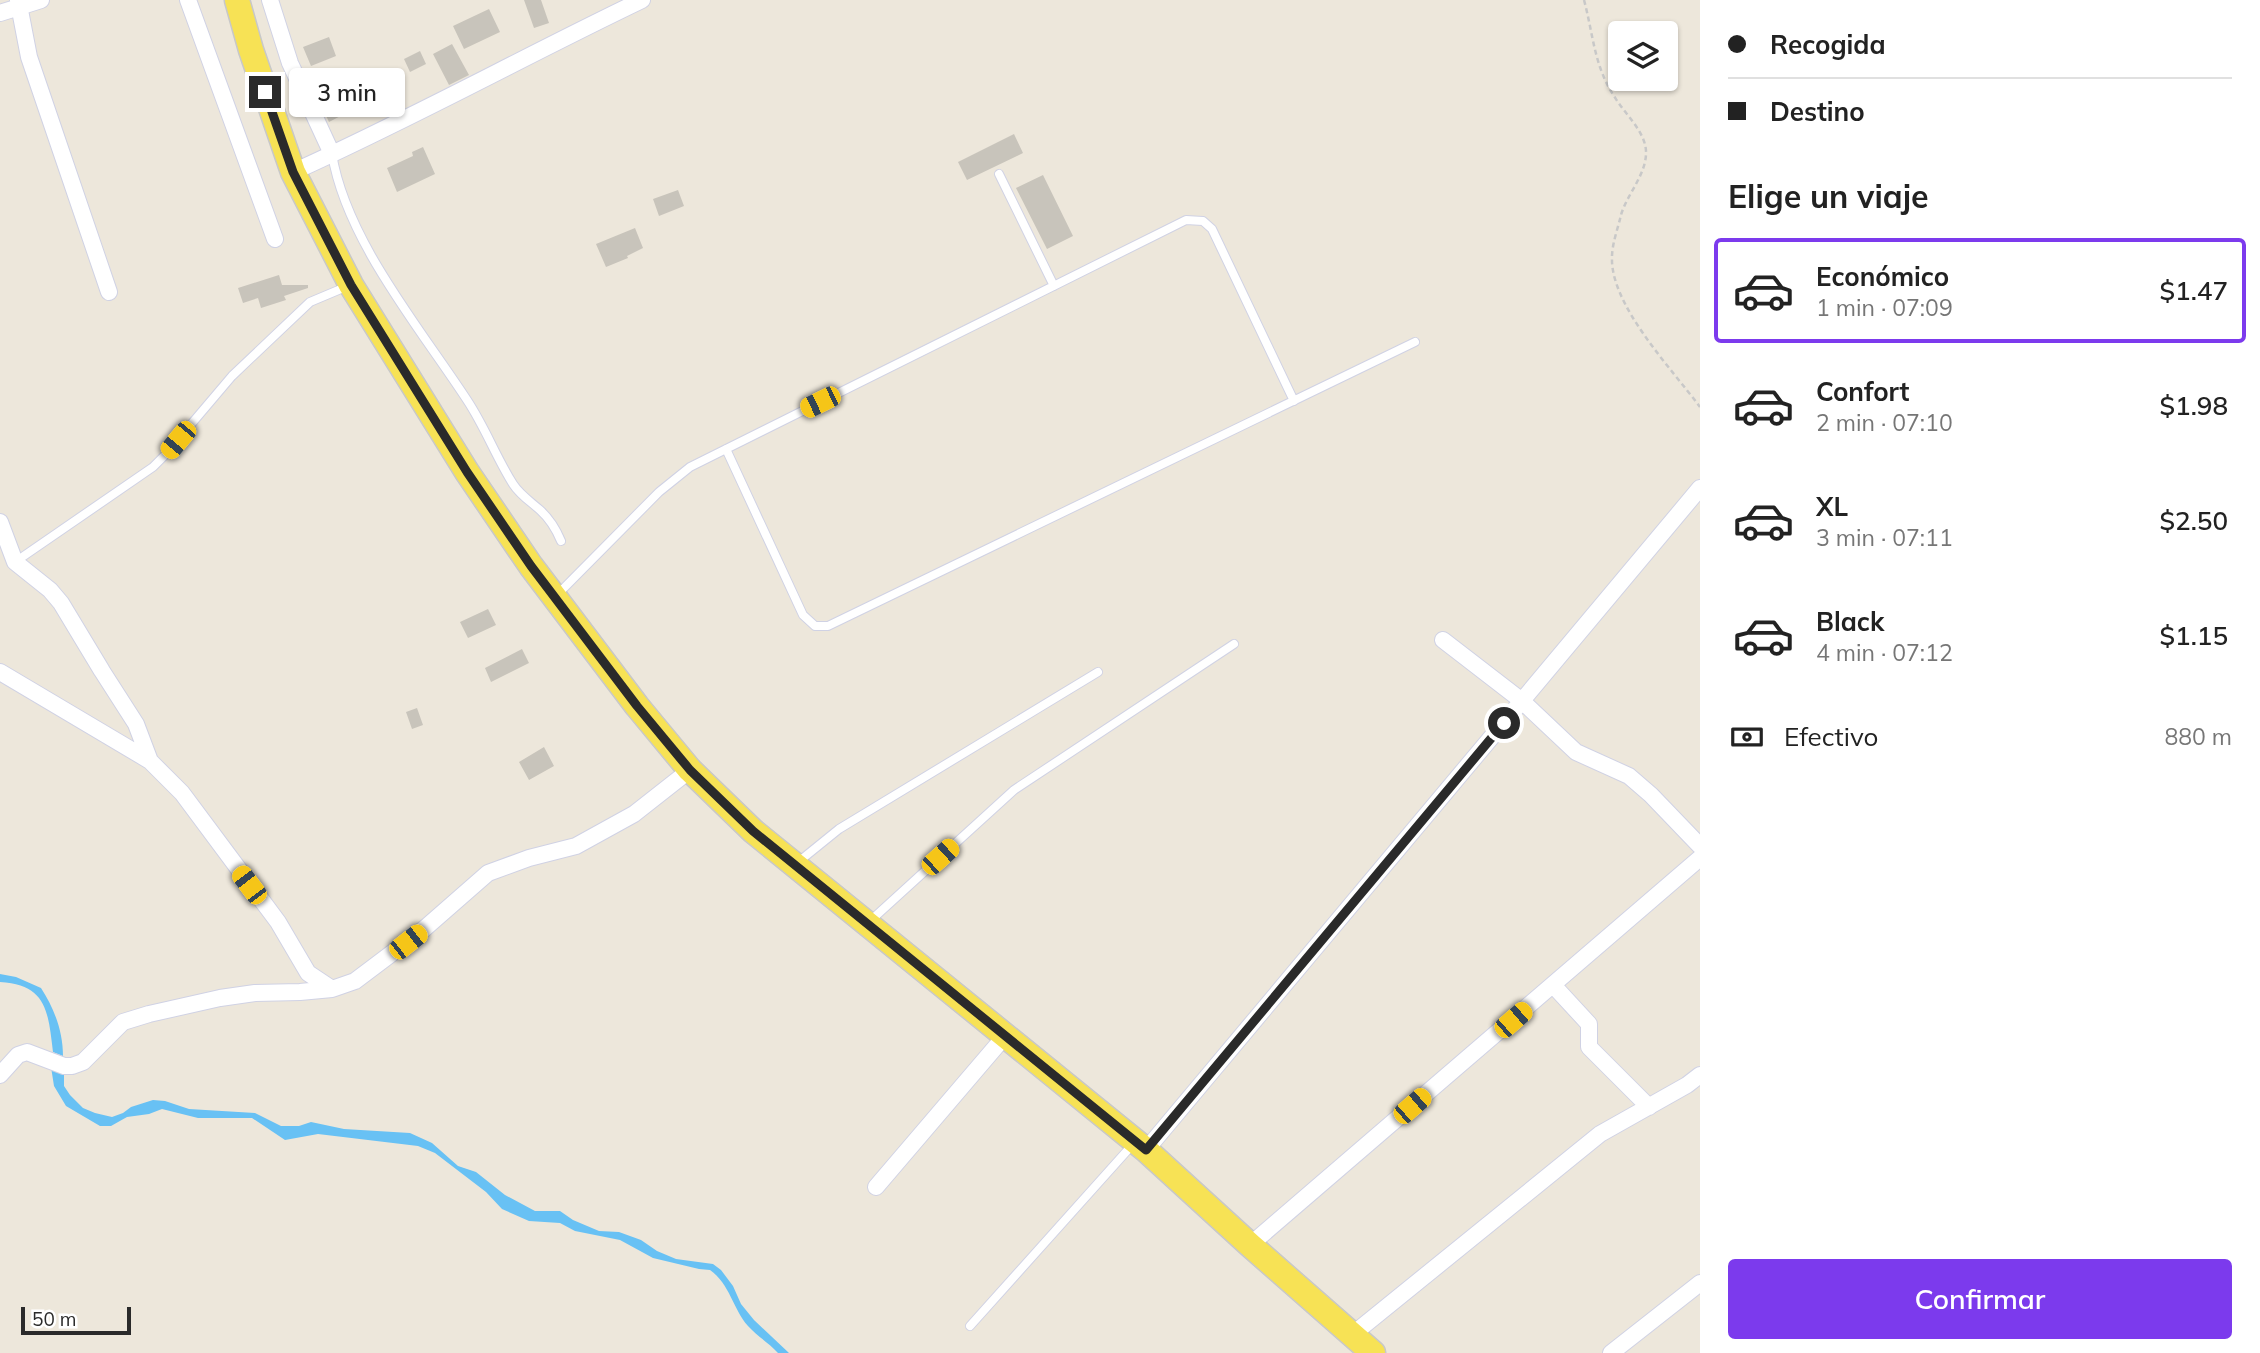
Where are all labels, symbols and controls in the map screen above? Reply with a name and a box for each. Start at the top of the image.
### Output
map controls [1608,21,1678,91]
button: layers [1608,21,1678,91]
text: Recogida [1770,28,1886,61]
callout: 3 min [290,68,405,116]
route end [249,76,281,108]
text: 3 min [317,78,377,107]
text: Destino [1770,95,1865,128]
text: Elige un viaje [1728,176,1929,216]
icon: car [1732,259,1795,322]
text: Económico [1816,260,1949,293]
text: $1.47 [2159,274,2228,307]
text: 1 min · 07:09 [1816,293,1953,322]
icon: car [1732,374,1795,437]
text: Confort [1816,375,1909,408]
car [797,383,844,421]
text: $1.98 [2159,389,2228,422]
text: 2 min · 07:10 [1816,408,1953,437]
car [157,417,200,463]
icon: car [1732,489,1795,552]
text: XL [1816,490,1848,523]
text: $2.50 [2159,504,2228,537]
text: 3 min · 07:11 [1816,523,1953,552]
icon: car [1732,604,1795,667]
text: Black [1816,605,1884,638]
text: $1.15 [2159,619,2228,652]
text: 4 min · 07:12 [1816,638,1953,667]
route start [1488,707,1520,739]
icon: cash [1728,718,1766,756]
text: Efectivo [1784,720,1878,753]
text: 880 m [2164,722,2232,751]
car [918,835,963,879]
car [228,862,271,908]
car [385,921,432,963]
car [1491,998,1536,1042]
car [1390,1084,1435,1128]
button: Confirmar [1728,1259,2232,1339]
scale bar [21,1304,131,1336]
text: 50 m [32,1307,76,1331]

